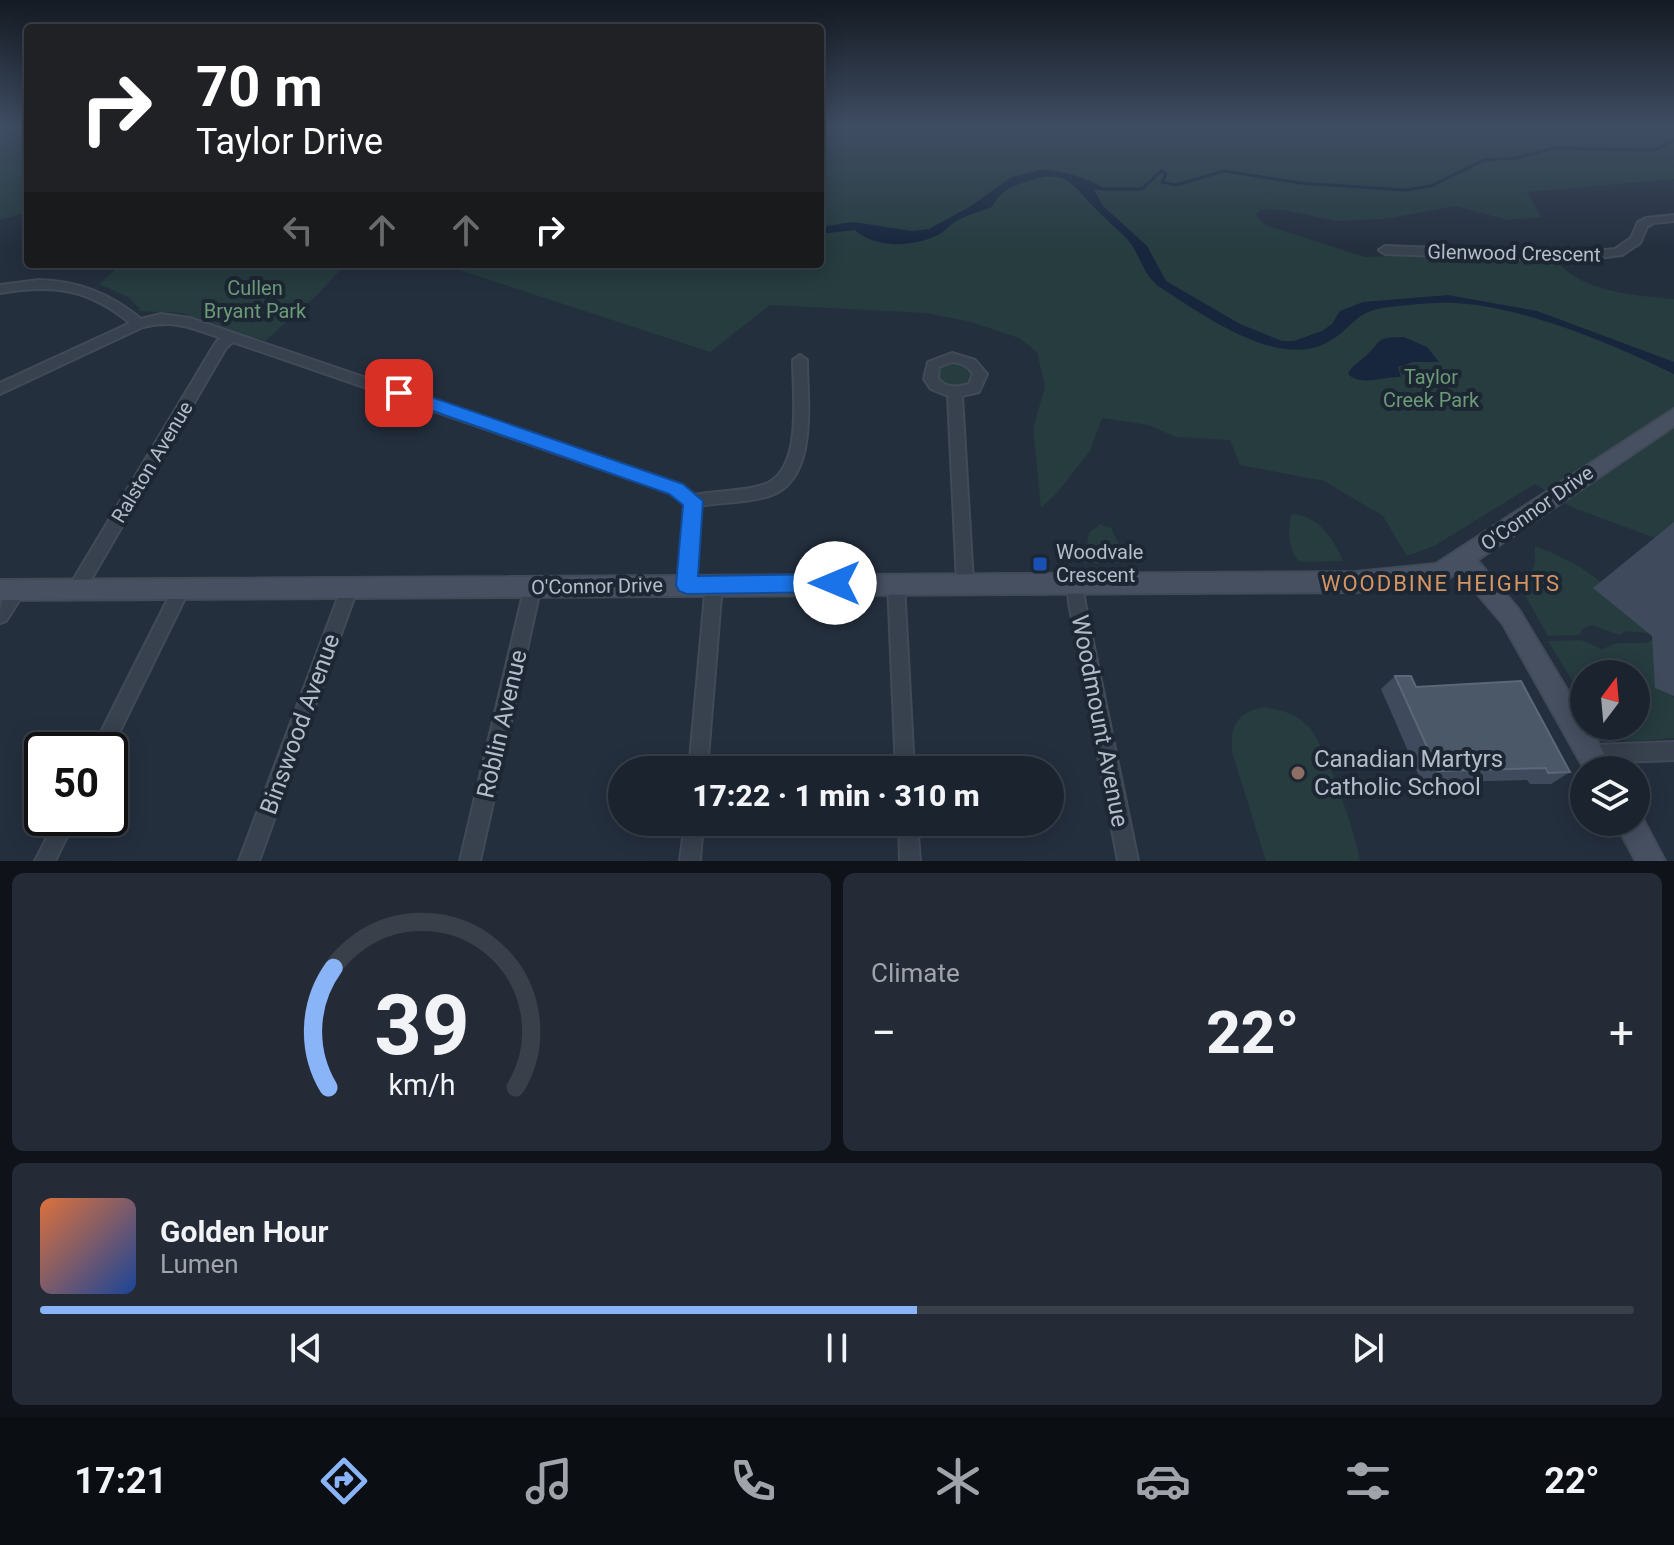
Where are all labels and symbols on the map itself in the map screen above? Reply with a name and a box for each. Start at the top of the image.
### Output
street label: Glenwood Crescent [1427,239,1601,267]
park label: Cullen Bryant Park [204,276,307,323]
pin [365,359,433,427]
park label: Taylor Creek Park [1383,365,1480,412]
street label: Ralston Avenue [106,397,198,527]
street label: O'Connor Drive [1476,460,1598,556]
place label: Woodvale Crescent [1056,540,1143,587]
position arrow [793,541,877,625]
marker: Woodvale Crescent [1031,555,1049,573]
district label: WOODBINE HEIGHTS [1321,571,1561,596]
street label: O'Connor Drive [531,573,663,599]
street label: Woodmount Avenue [1066,613,1134,829]
street label: Binswood Avenue [254,630,346,818]
street label: Roblin Avenue [471,647,533,801]
north arrow [1570,660,1650,740]
speed limit sign: 50 [24,732,128,836]
place label: Canadian Martyrs Catholic School [1314,745,1503,801]
marker: Canadian Martyrs Catholic School [1289,764,1307,782]

